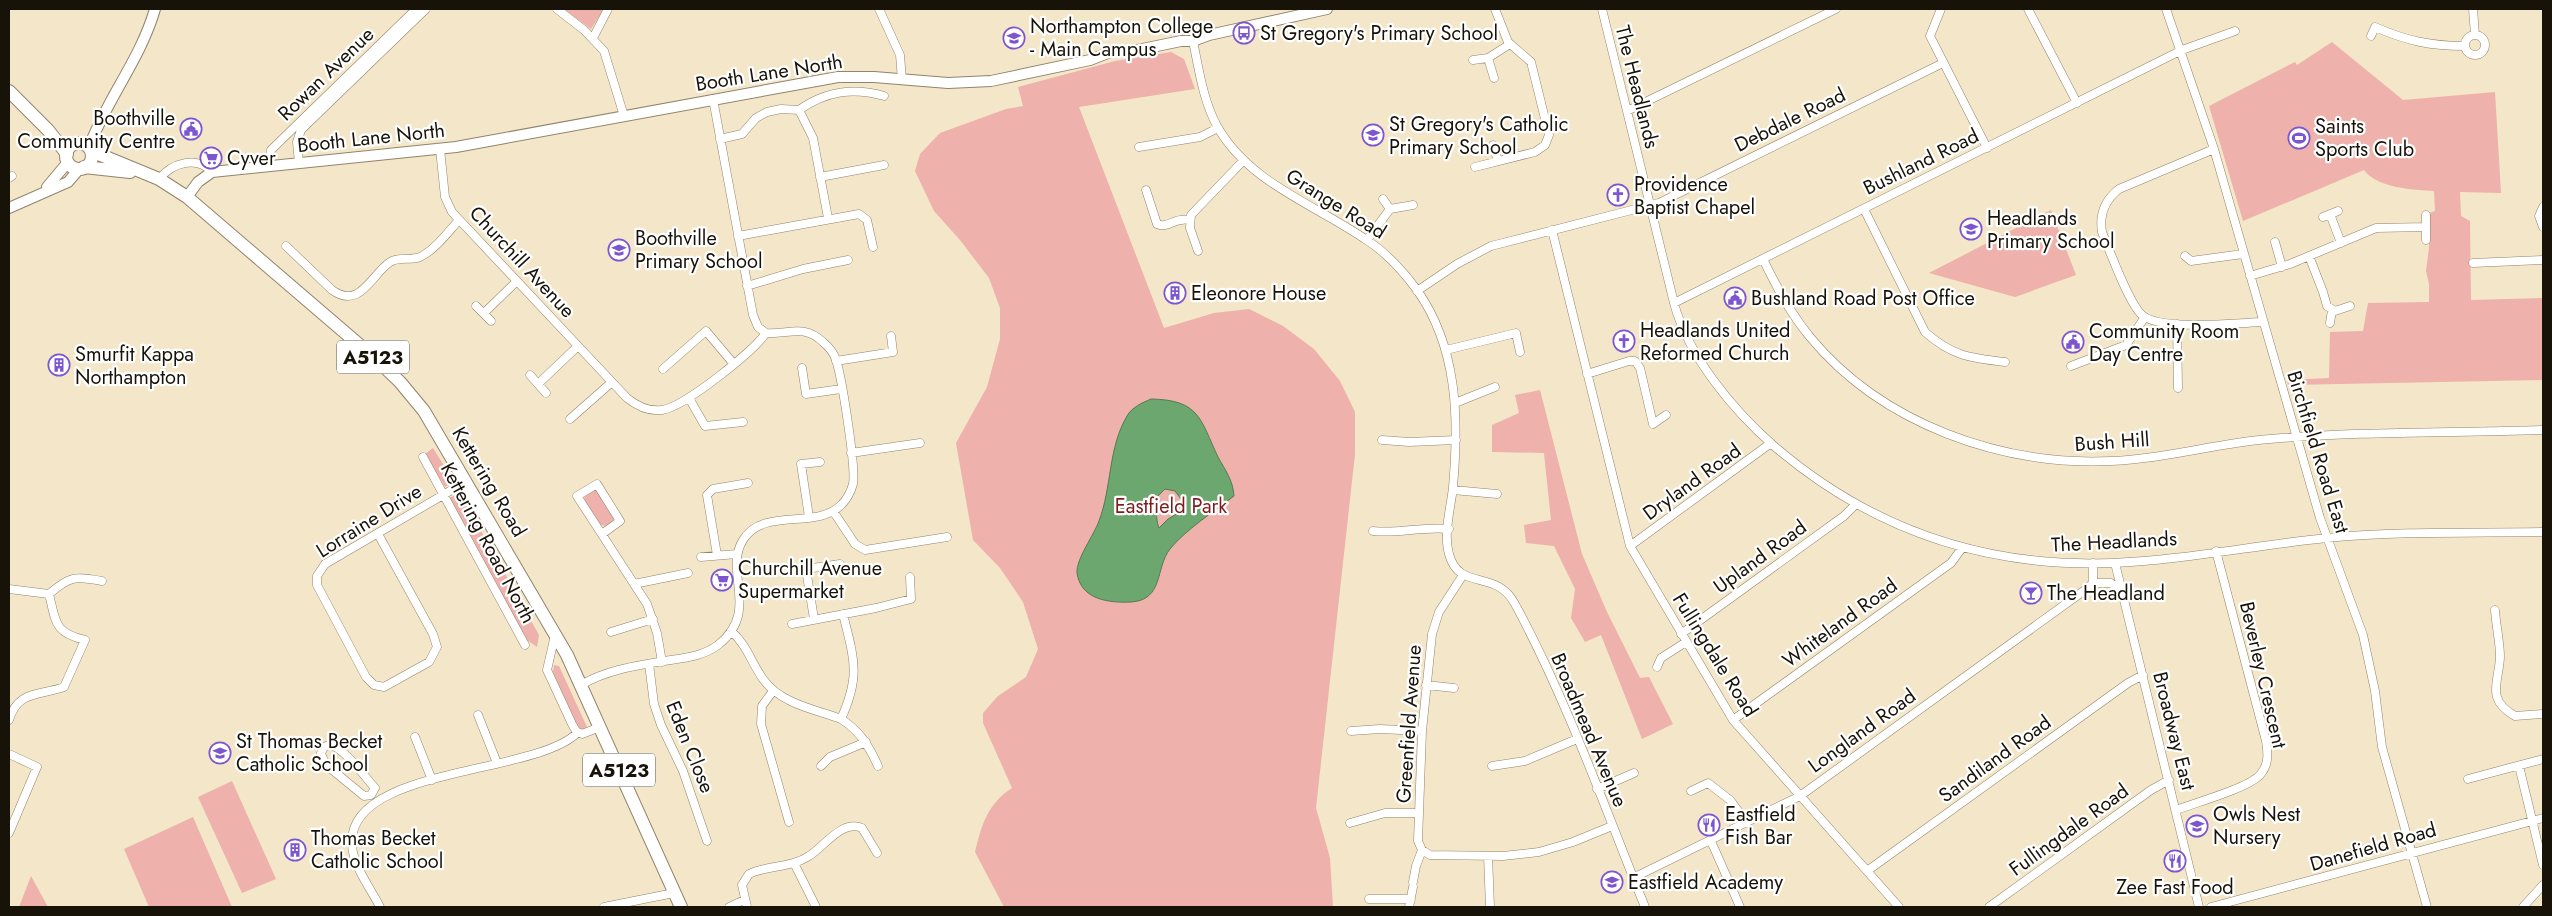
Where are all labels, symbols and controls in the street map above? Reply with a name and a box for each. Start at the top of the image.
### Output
place label: Northampton College - Main Campus [1030,12,1213,64]
place label: St Gregory's Primary School [1260,19,1498,48]
street label: Rowan Avenue [271,21,381,127]
bus stop icon: St Gregory's Primary School [1232,21,1256,45]
street label: The Headlands [1608,22,1666,152]
school or university icon: Northampton College - Main Campus [1002,26,1026,50]
street label: Booth Lane North [693,47,845,99]
street label: Debdale Road [1730,81,1850,159]
place label: Boothville Community Centre [17,104,175,156]
place label: St Gregory's Catholic Primary School [1389,110,1568,162]
place label: Saints Sports Club [2315,112,2414,164]
street label: Booth Lane North [296,116,446,160]
public building icon: Boothville Community Centre [179,117,203,141]
street label: Bushland Road [1858,121,1984,203]
school or university icon: St Gregory's Catholic Primary School [1361,123,1385,147]
sports icon: Saints Sports Club [2287,126,2311,150]
place label: Cyver [227,144,276,173]
supermarket icon: Cyver [199,146,223,170]
street label: Grange Road [1280,162,1392,246]
place label: Providence Baptist Chapel [1634,170,1755,222]
church icon: Providence Baptist Chapel [1606,183,1630,207]
street label: Churchill Avenue [462,199,582,325]
place label: Headlands Primary School [1987,204,2115,256]
school or university icon: Headlands Primary School [1959,217,1983,241]
place label: Boothville Primary School [635,224,763,276]
school or university icon: Boothville Primary School [607,238,631,262]
place label: Eleonore House [1191,279,1326,308]
building icon: Eleonore House [1163,281,1187,305]
place label: Bushland Road Post Office [1751,284,1975,313]
public building icon: Bushland Road Post Office [1723,286,1747,310]
place label: Headlands United Reformed Church [1640,316,1791,368]
place label: Community Room Day Centre [2089,317,2239,369]
church icon: Headlands United Reformed Church [1612,329,1636,353]
public building icon: Community Room Day Centre [2061,330,2085,354]
place label: Smurfit Kappa Northampton [75,340,194,392]
road number: A5123 [337,341,409,374]
building icon: Smurfit Kappa Northampton [47,353,71,377]
street label: Birchfield Road East [2279,367,2357,537]
street label: Kettering Road [445,421,533,543]
street label: Bush Hill [2074,425,2150,459]
street label: Dryland Road [1637,436,1747,528]
street label: Kettering Road North [433,457,543,629]
street label: Lorraine Drive [311,477,427,565]
park label: Eastfield Park [1115,492,1227,521]
street label: Upland Road [1707,513,1813,601]
street label: The Headlands [2050,524,2178,560]
place label: Churchill Avenue Supermarket [738,554,882,606]
supermarket icon: Churchill Avenue Supermarket [710,568,734,592]
street label: Whiteland Road [1777,571,1903,675]
place label: The Headland [2047,579,2165,608]
bar icon: The Headland [2019,581,2043,605]
street label: Fullingdale Road [1665,587,1765,723]
street label: Beverley Crescent [2232,599,2294,752]
street label: Greenfield Avenue [1389,644,1429,804]
street label: Broadmead Avenue [1543,648,1635,812]
street label: Broadway East [2145,669,2203,793]
street label: Longland Road [1802,682,1922,780]
street label: Eden Close [658,697,722,797]
street label: Sandiland Road [1933,708,2057,810]
place label: St Thomas Becket Catholic School [236,727,383,779]
school or university icon: St Thomas Becket Catholic School [208,741,232,765]
road number: A5123 [583,754,655,786]
street label: Fullingdale Road [2003,777,2135,883]
place label: Eastfield Fish Bar [1725,800,1796,852]
place label: Owls Nest Nursery [2213,800,2300,852]
restaurant icon: Eastfield Fish Bar [1697,813,1721,837]
school or university icon: Owls Nest Nursery [2185,814,2209,838]
street label: Danefield Road [2306,815,2440,879]
place label: Thomas Becket Catholic School [311,824,443,876]
building icon: Thomas Becket Catholic School [283,838,307,862]
restaurant icon: Zee Fast Food [2163,849,2187,873]
place label: Eastfield Academy [1628,868,1783,897]
school or university icon: Eastfield Academy [1600,870,1624,894]
place label: Zee Fast Food [2116,873,2234,902]

